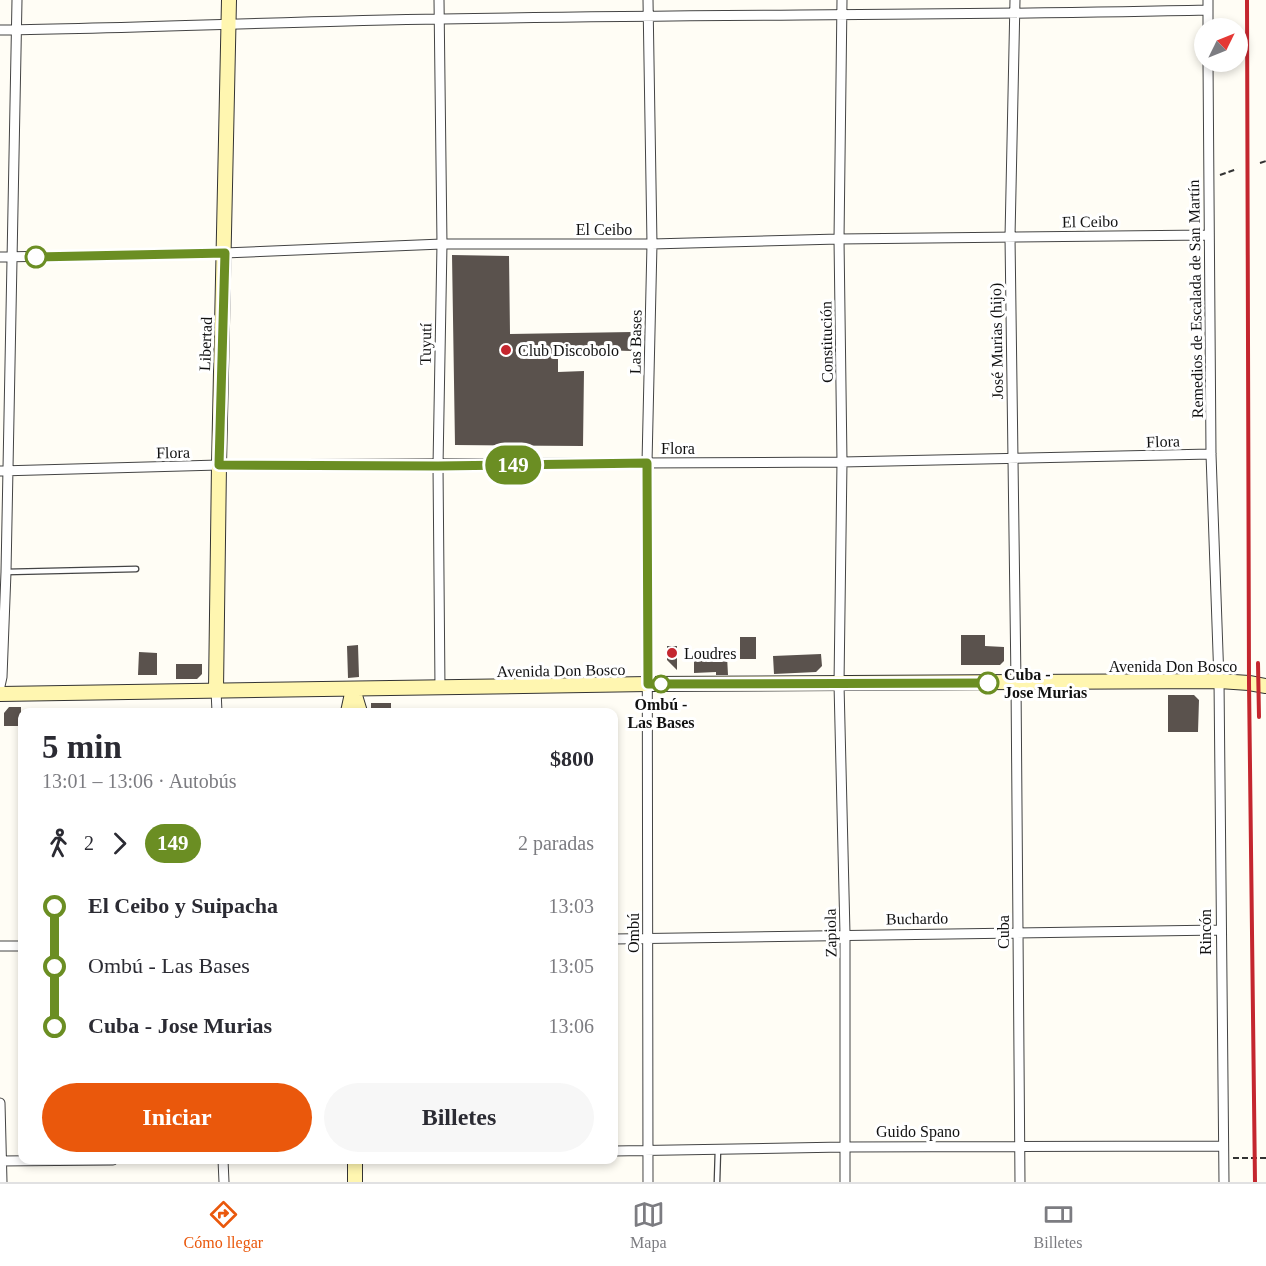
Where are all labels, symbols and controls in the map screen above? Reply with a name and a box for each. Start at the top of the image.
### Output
north arrow [1194,18,1248,72]
map controls [1194,18,1248,72]
street label: Remedios de Escalada de San Martín [1185,180,1206,418]
street label: El Ceibo [1062,213,1118,230]
street label: El Ceibo [576,221,632,238]
unlabelled marker [25,246,47,268]
street label: José Murias (hijo) [987,283,1007,399]
street label: Constitución [817,301,836,383]
street label: Las Bases [626,310,645,374]
street label: Libertad [196,317,215,371]
street label: Tuyutí [417,322,435,365]
place label: Club Discobolo [518,342,619,359]
marker: Club Discobolo [499,343,513,357]
street label: Flora [1146,432,1180,451]
street label: Flora [661,440,695,457]
street label: Flora [156,444,190,461]
line badge: 149 [478,446,548,484]
text: 149 [497,453,529,477]
place label: Loudres [684,645,736,662]
marker: Loudres [665,646,679,660]
street label: Avenida Don Bosco [1109,658,1237,675]
street label: Avenida Don Bosco [497,661,625,680]
place label: Cuba - Jose Murias [1004,666,1087,701]
marker: Cuba - Jose Murias [977,672,999,694]
marker: Ombú - Las Bases [652,675,670,693]
place label: Ombú - Las Bases [627,696,695,731]
text: 5 min [42,729,122,765]
text: $800 [550,746,594,771]
text: 13:01 – 13:06 · Autobús [42,770,236,792]
icon: walk [42,827,75,860]
icon: forward [103,827,136,860]
text: 149 [157,831,189,855]
text: 2 [84,832,94,854]
text: 2 paradas [518,832,594,854]
text: El Ceibo y Suipacha [88,893,278,918]
text: 13:03 [548,895,594,917]
street label: Zapiola [822,908,840,958]
street label: Buchardo [886,909,948,928]
street label: Rincón [1197,909,1214,955]
street label: Ombú [625,913,642,953]
street label: Cuba [995,915,1012,949]
text: Ombú - Las Bases [88,953,250,978]
text: 13:05 [548,955,594,977]
text: Cuba - Jose Murias [88,1013,272,1038]
text: 13:06 [548,1015,594,1037]
button: Iniciar [42,1083,312,1152]
button: Billetes [324,1083,594,1152]
street label: Guido Spano [876,1123,960,1141]
tab: Cómo llegar [184,1198,263,1252]
tab: Mapa [630,1198,667,1252]
tab: Billetes [1034,1198,1082,1252]

